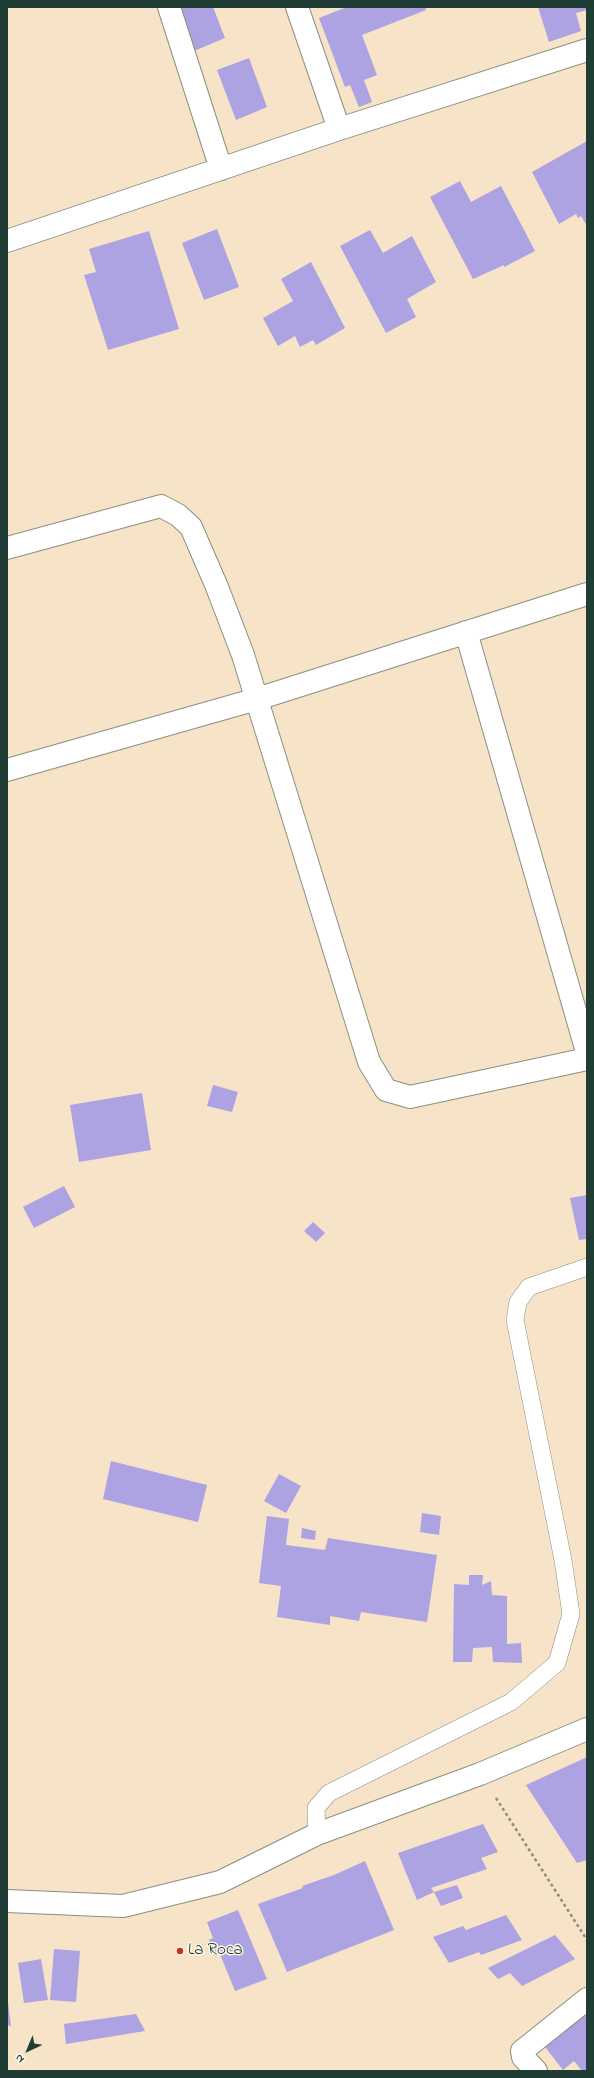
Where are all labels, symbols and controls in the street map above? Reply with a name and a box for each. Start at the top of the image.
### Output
place label: La Roca [188,1941,243,1961]
marker: La Roca [175,1946,185,1956]
north arrow [8,2030,48,2070]
text: N [11,2050,28,2067]

